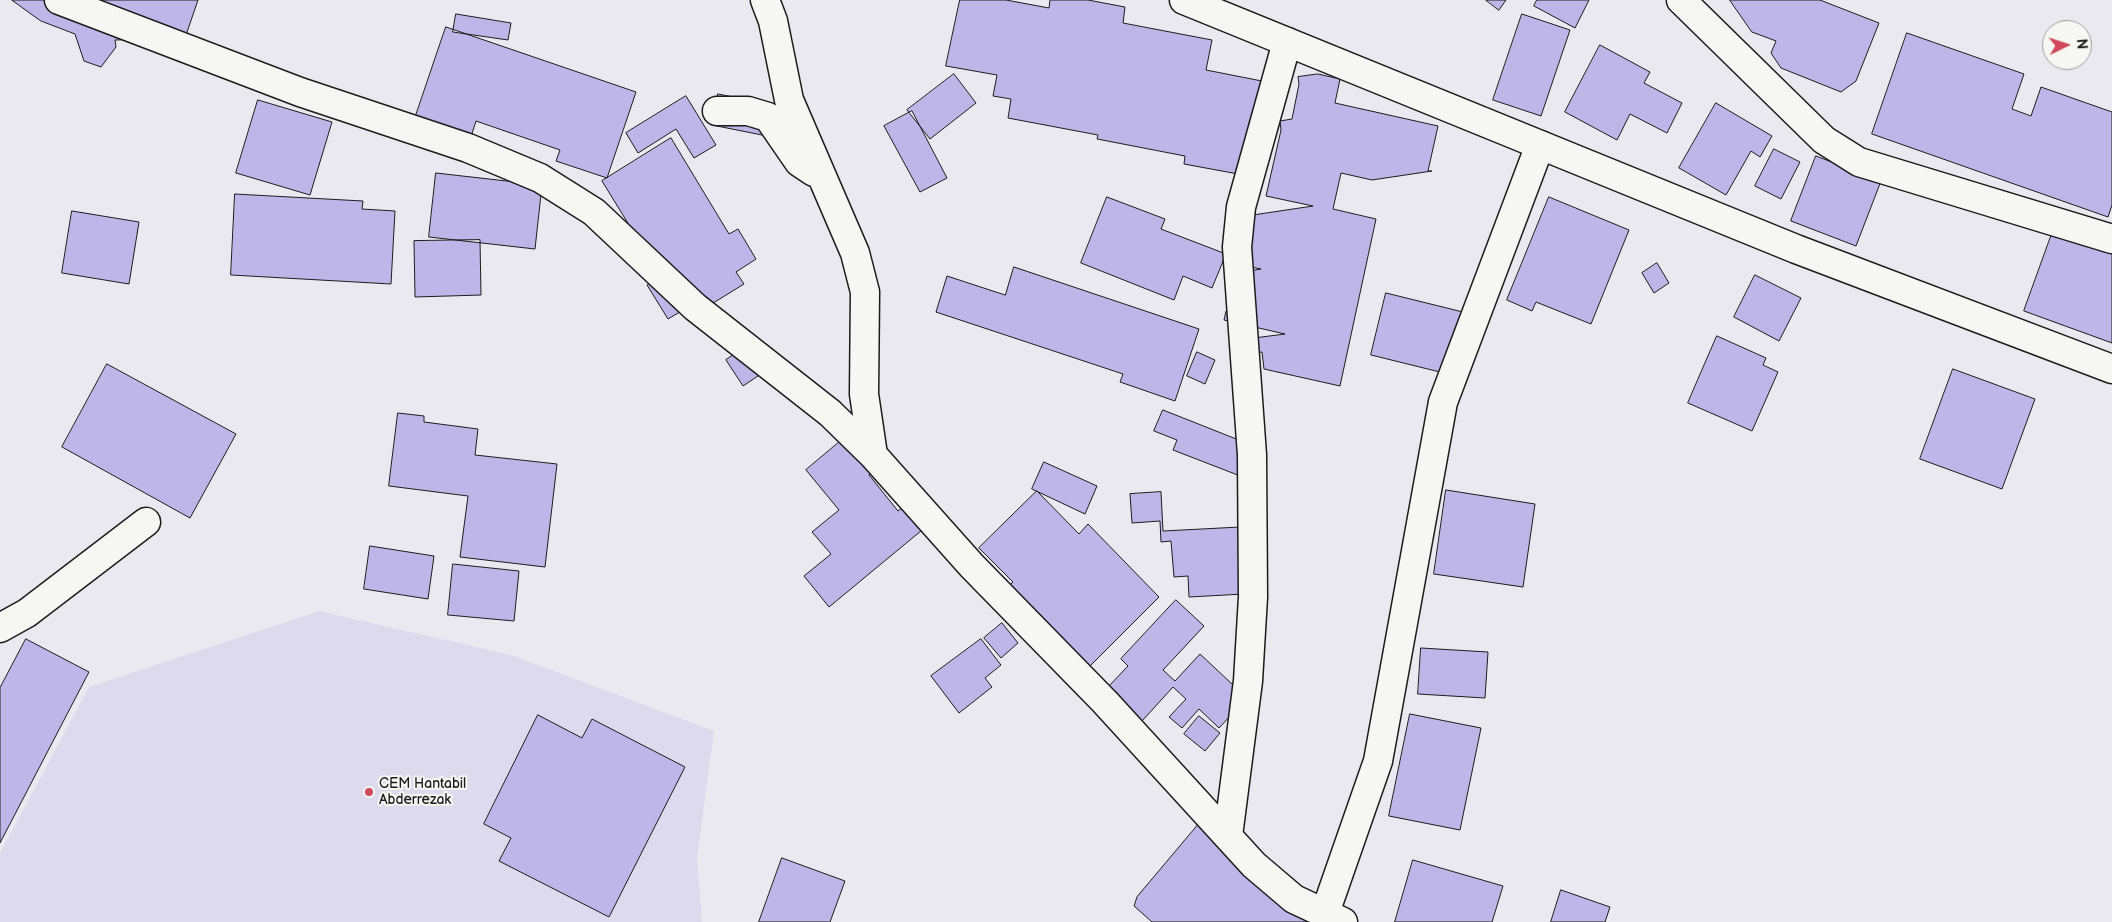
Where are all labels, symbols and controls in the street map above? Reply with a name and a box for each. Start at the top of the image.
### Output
north arrow [2042,20,2092,70]
text: N [2073,38,2090,50]
place label: CEM Hantabil Abderrezak [379,776,466,809]
marker: CEM Hantabil Abderrezak [363,786,375,798]

